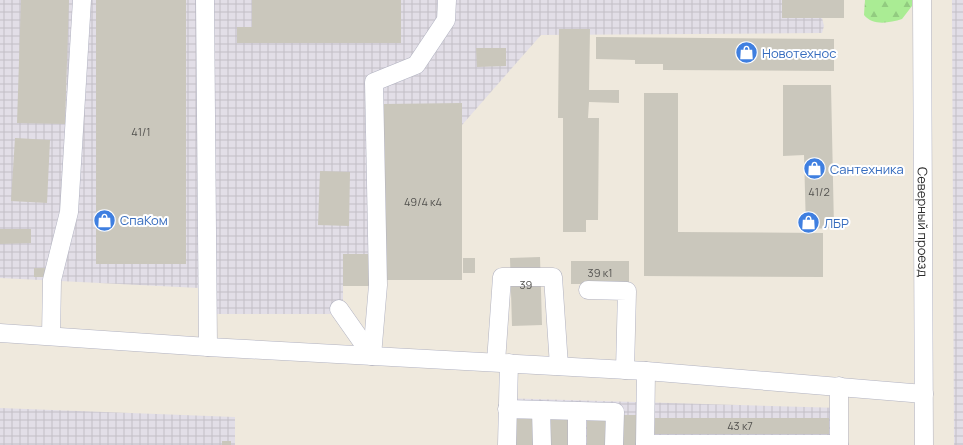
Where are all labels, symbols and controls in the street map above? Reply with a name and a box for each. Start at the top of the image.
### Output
shop icon: Новотехнос [734,40,760,66]
place label: Новотехнос [762,44,836,62]
house number: 41/1 [131,124,151,139]
shop icon: Сантехника [802,156,828,182]
place label: Сантехника [830,160,904,178]
street label: Северный проезд [914,167,932,277]
house number: 41/2 [808,184,830,199]
house number: 49/4 к4 [404,194,442,209]
shop icon: СпаКом [92,207,118,233]
shop icon: ЛБР [796,210,822,236]
place label: СпаКом [120,211,168,229]
place label: ЛБР [824,214,849,232]
house number: 39 к1 [588,265,612,280]
house number: 39 [520,277,533,292]
house number: 43 к7 [727,418,753,433]

